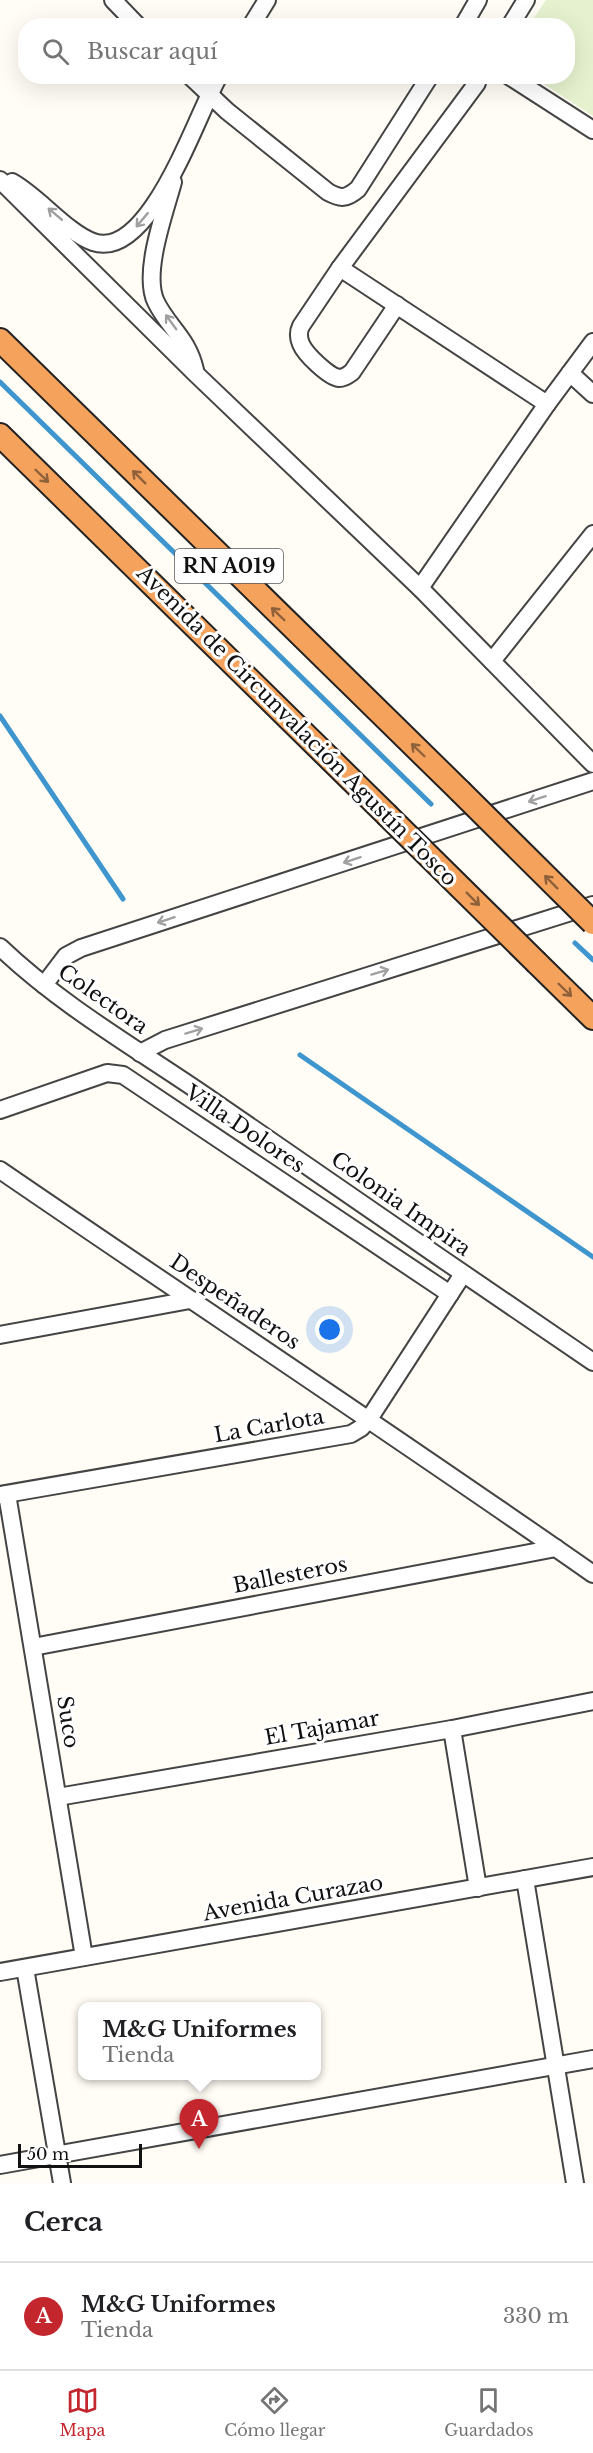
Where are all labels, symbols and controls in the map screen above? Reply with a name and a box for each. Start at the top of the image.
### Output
search box [18,18,575,84]
icon: search [39,35,72,68]
text: Buscar aquí [87,38,218,65]
one-way arrow [47,208,63,221]
one-way arrow [136,212,149,228]
one-way arrow [164,314,177,330]
one-way arrow [34,468,49,483]
one-way arrow [132,470,146,485]
road number: RN A019 [175,549,283,583]
street label: Avenida de Circunvalación Agustín Tosco [131,560,463,892]
one-way arrow [271,607,286,621]
one-way arrow [410,743,425,758]
one-way arrow [528,795,547,806]
one-way arrow [343,855,362,866]
one-way arrow [544,874,559,889]
one-way arrow [465,892,480,906]
one-way arrow [157,915,176,926]
street label: Colectora [53,959,153,1040]
one-way arrow [370,966,389,977]
one-way arrow [557,983,572,997]
one-way arrow [184,1025,203,1036]
street label: Villa Dolores [179,1079,310,1179]
street label: Colonia Impira [326,1146,476,1262]
street label: Despeñaderos [165,1249,305,1355]
your location [315,1315,344,1344]
street label: La Carlota [212,1403,326,1448]
street label: Ballesteros [231,1551,349,1599]
street label: Suco [51,1694,85,1750]
street label: El Tajamar [263,1705,381,1751]
street label: Avenida Curazao [200,1869,385,1927]
popup [78,2002,321,2080]
text: M&G Uniformes [102,2016,297,2043]
text: Tienda [102,2043,174,2067]
pin: A [180,2100,218,2149]
scale bar [18,2141,142,2168]
text: 50 m [27,2144,69,2164]
text: Cerca [24,2206,103,2238]
text: M&G Uniformes [81,2291,276,2318]
text: A [35,2304,52,2328]
text: 330 m [503,2304,569,2328]
text: Tienda [81,2318,153,2342]
tab: Mapa [59,2384,105,2440]
tab: Cómo llegar [224,2384,326,2440]
tab: Guardados [444,2384,534,2440]

